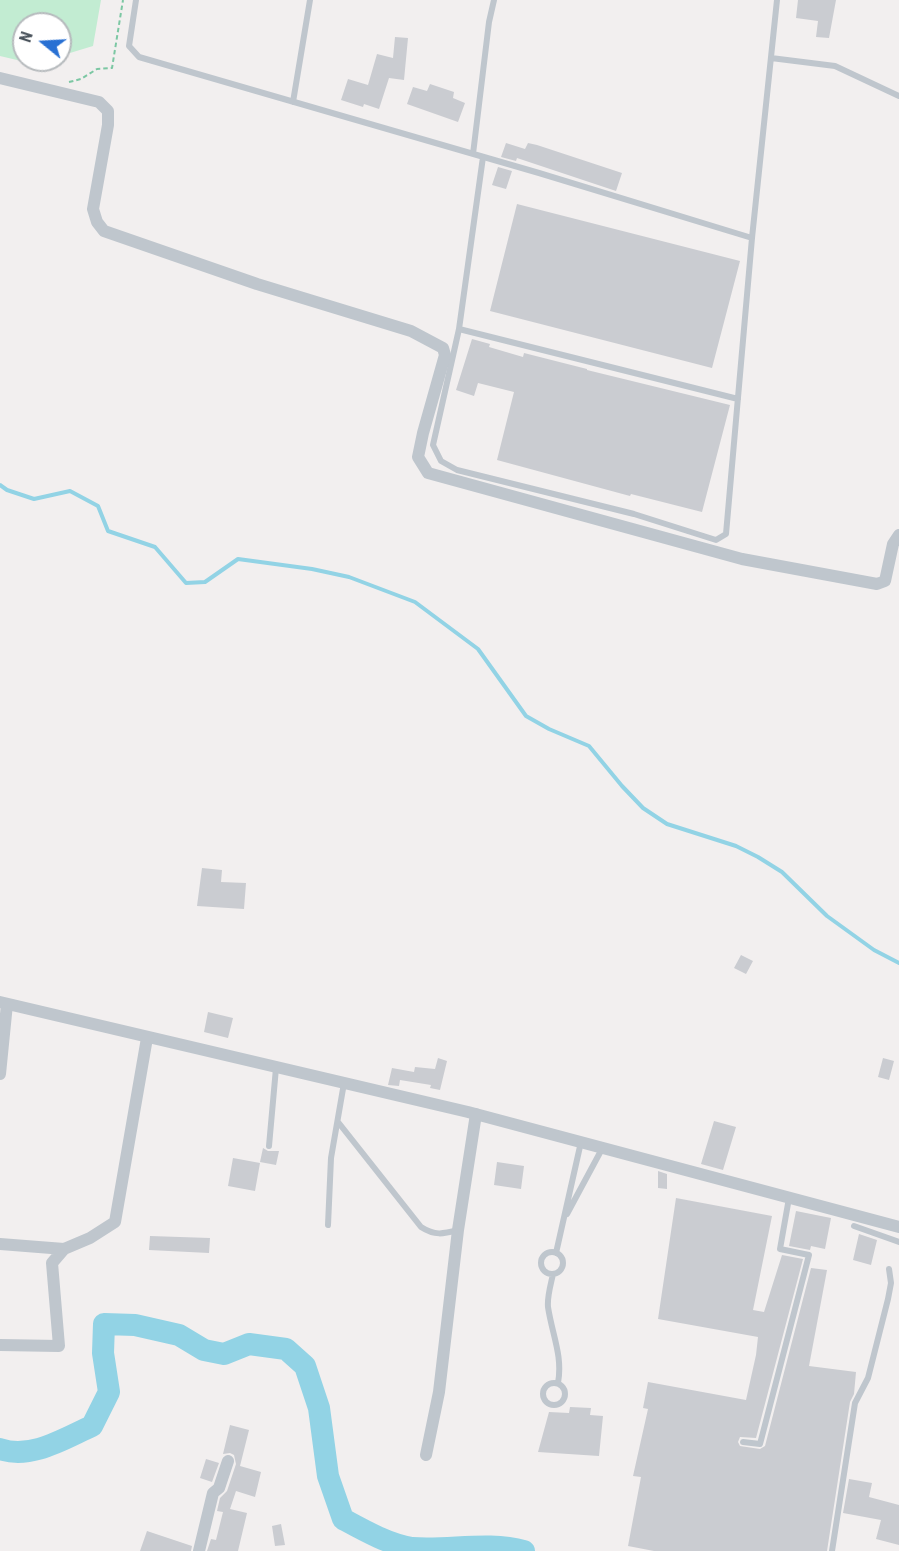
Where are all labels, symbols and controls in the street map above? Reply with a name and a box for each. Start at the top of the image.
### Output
north arrow [12,12,72,72]
text: N [16,29,37,45]

